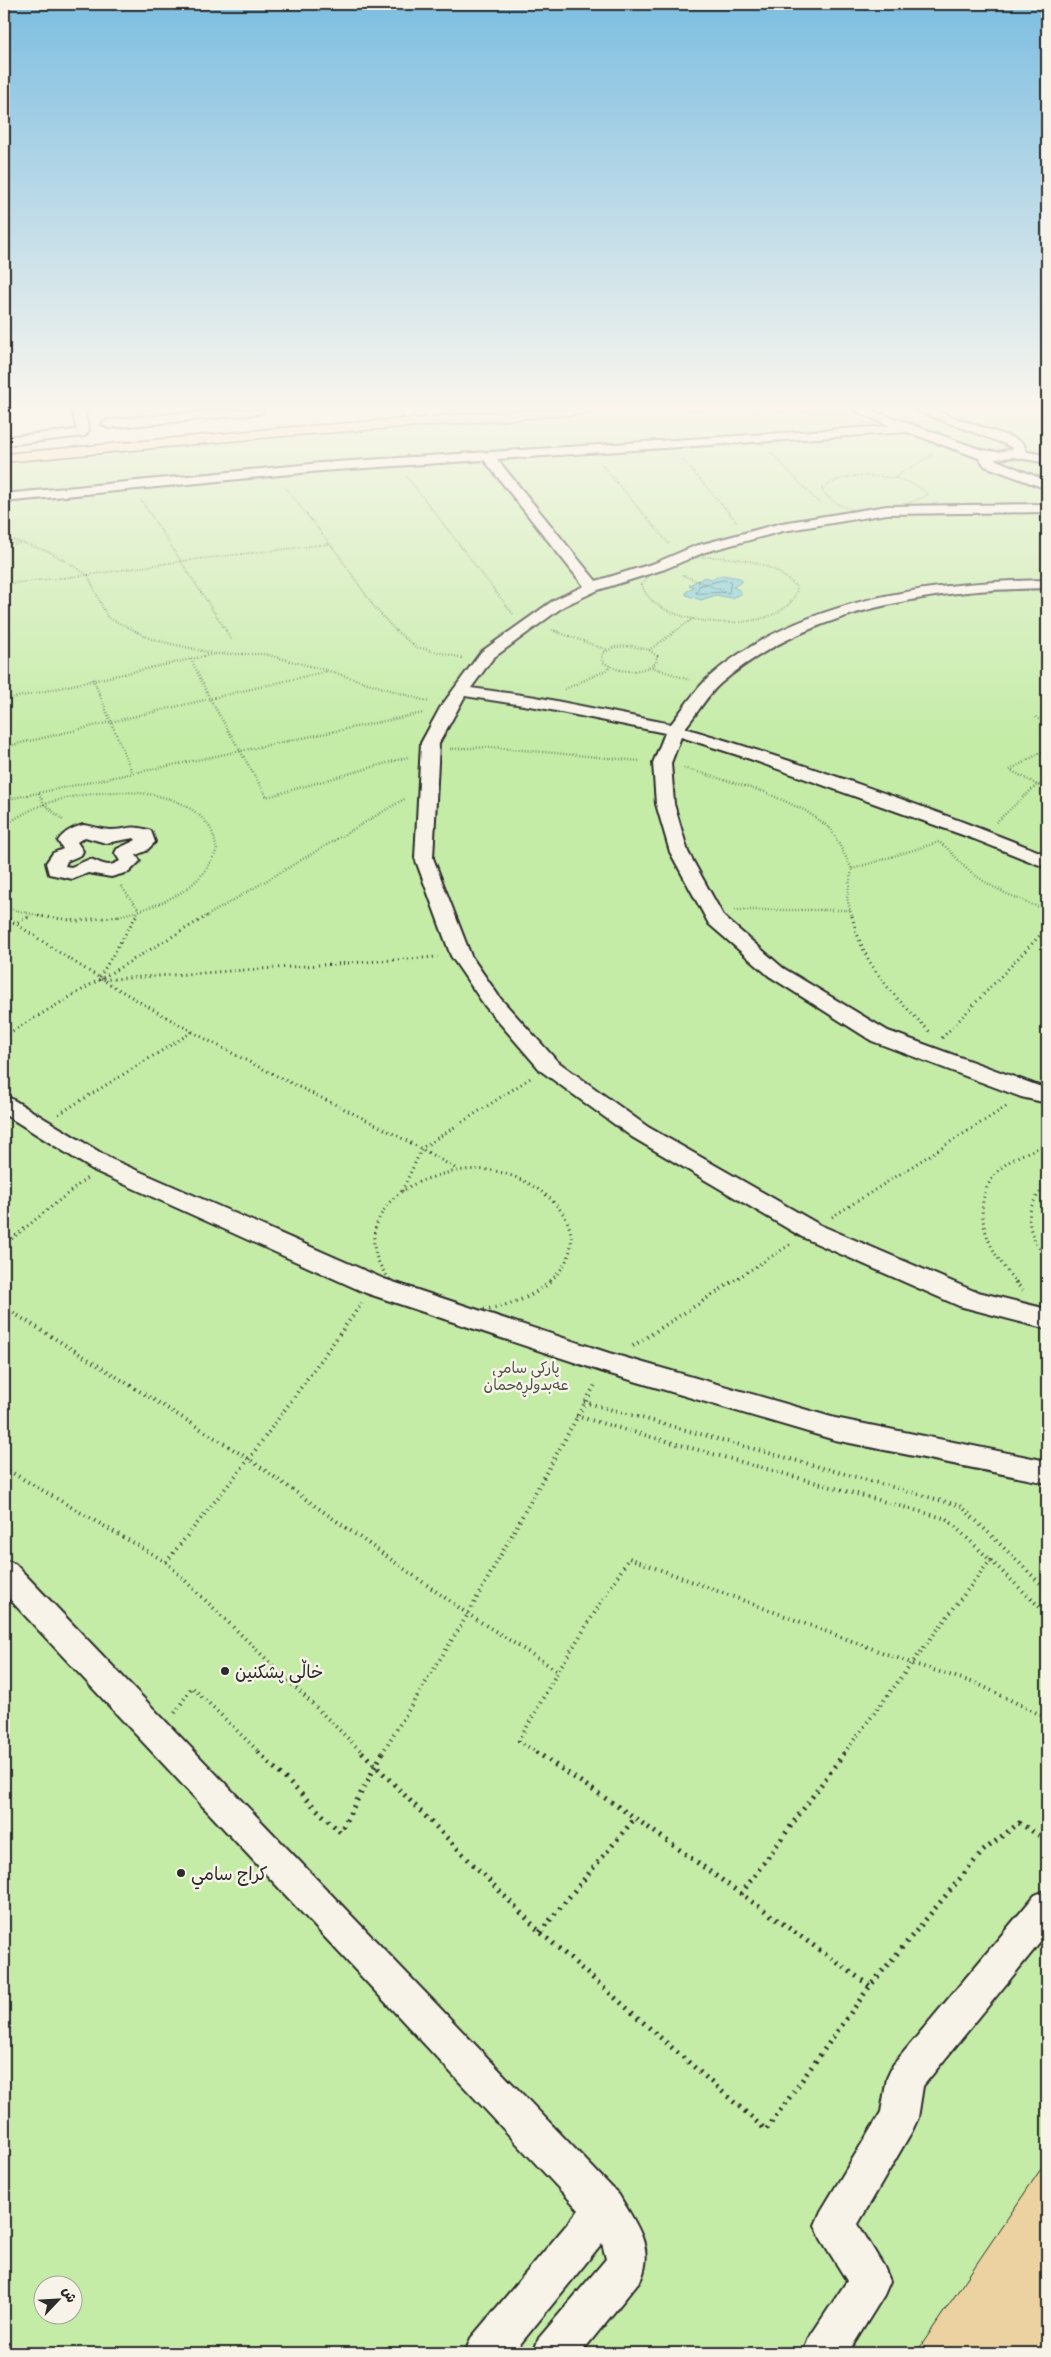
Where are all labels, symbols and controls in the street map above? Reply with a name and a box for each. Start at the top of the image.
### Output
park label: پارکی سامی عەبدولڕەحمان [484,1358,568,1398]
place label: خاڵی پشکنین [235,1659,323,1684]
marker: خاڵی پشکنین [219,1665,231,1677]
place label: کراج سامي [191,1862,268,1890]
marker: کراج سامي [175,1867,187,1879]
north arrow [32,2274,82,2324]
text: ش [58,2284,81,2305]

